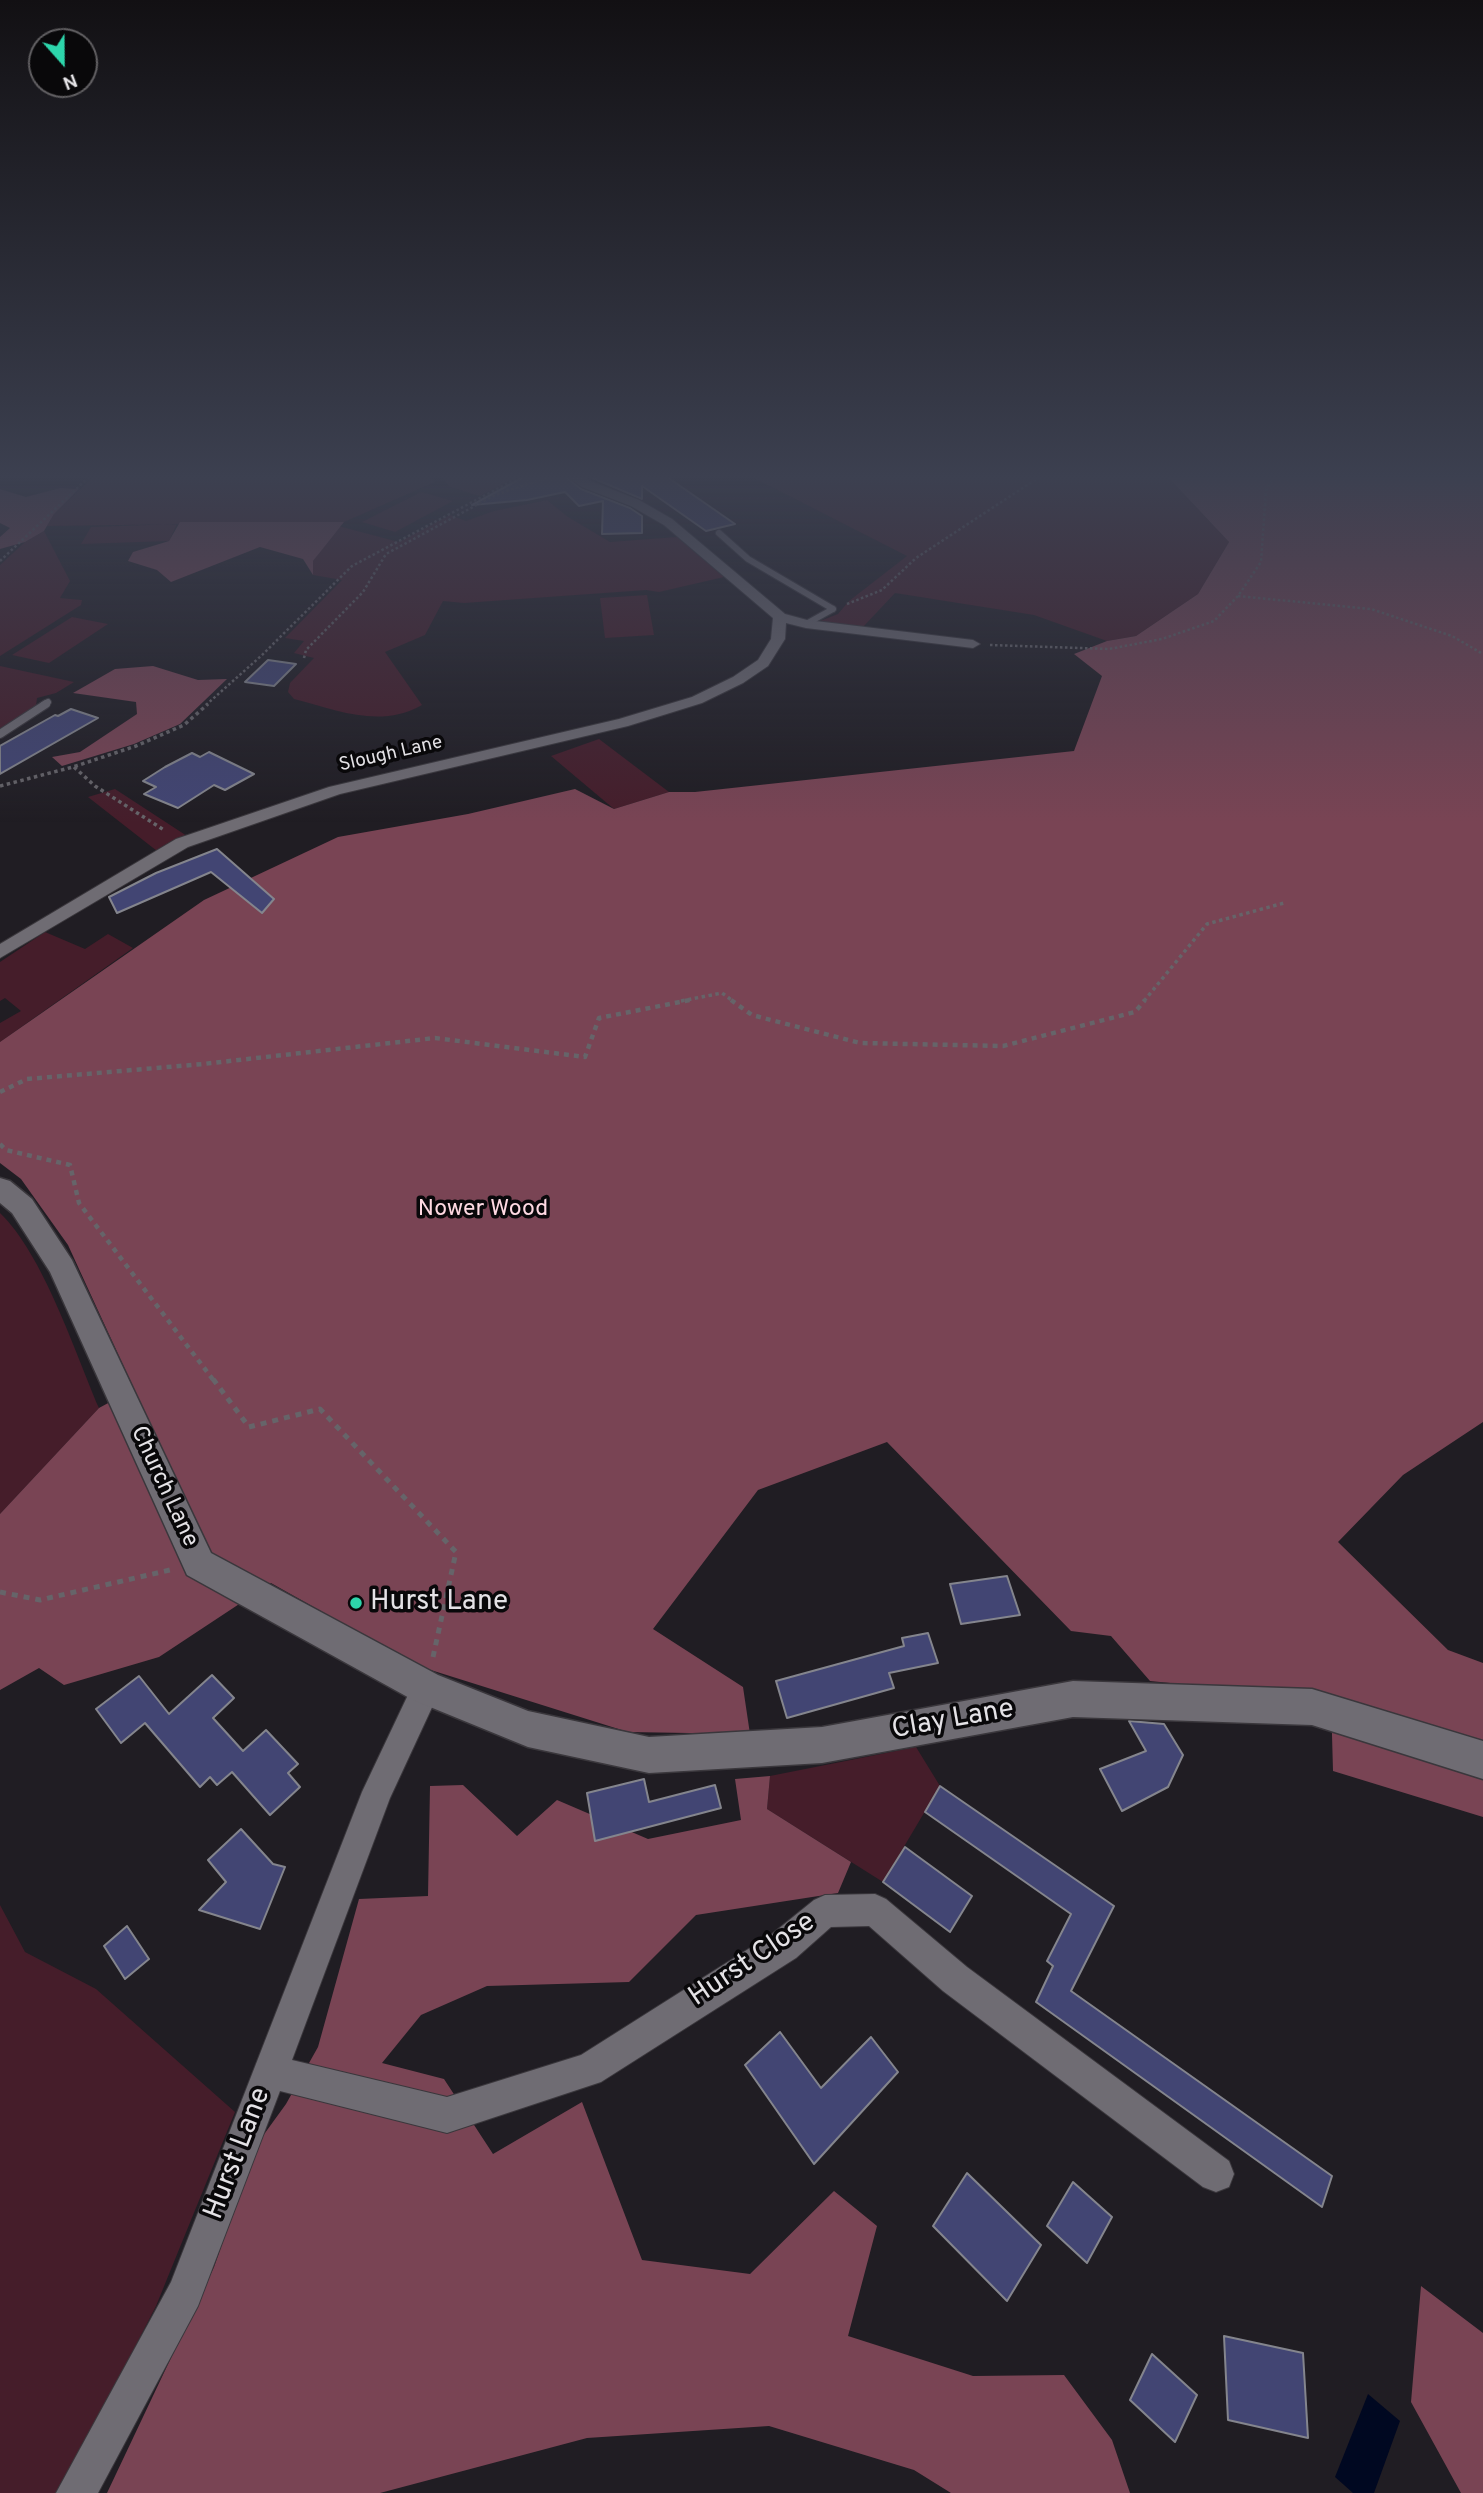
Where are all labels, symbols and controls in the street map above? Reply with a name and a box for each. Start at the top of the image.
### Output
north arrow [28,28,98,98]
text: N [59,67,80,94]
street label: Slough Lane [337,732,445,778]
park label: Nower Wood [418,1196,548,1224]
street label: Church Lane [123,1422,203,1552]
place label: Hurst Lane [370,1586,508,1620]
marker: Hurst Lane [348,1595,364,1611]
street label: Clay Lane [889,1694,1017,1748]
street label: Hurst Close [684,1907,822,2015]
street label: Hurst Lane [199,2083,279,2225]

